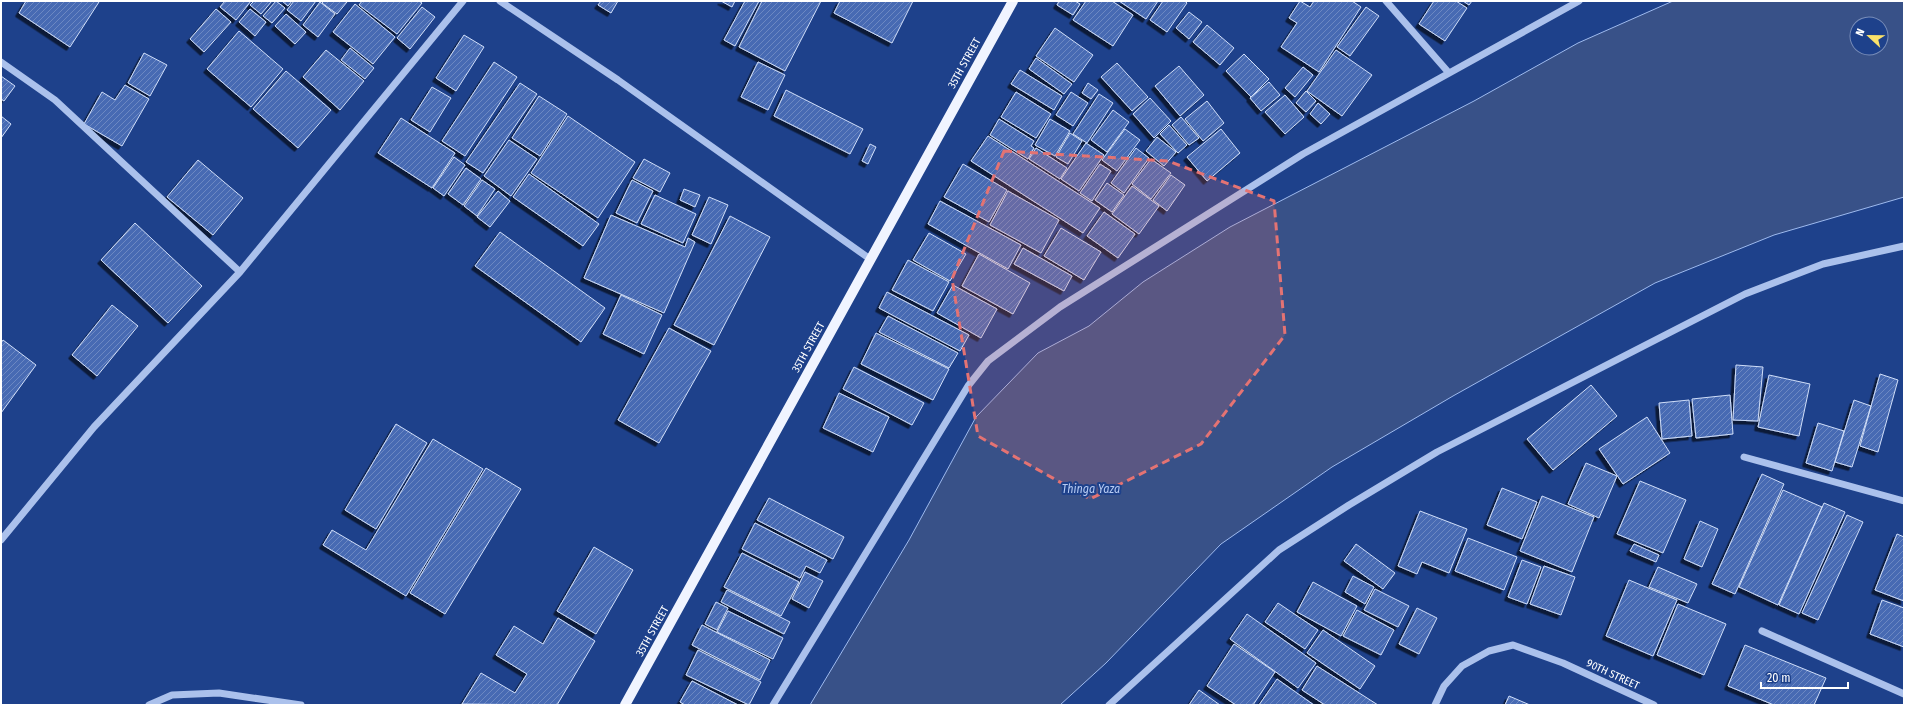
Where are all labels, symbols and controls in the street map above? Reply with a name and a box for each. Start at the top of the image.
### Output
north arrow [1849,16,1889,56]
text: N [1853,27,1867,38]
street label: 35TH STREET [945,35,984,91]
street label: 35TH STREET [789,319,828,375]
water label: Thinga Yaza [1062,482,1120,496]
street label: 35TH STREET [633,603,672,659]
street label: 90TH STREET [1584,657,1642,693]
scale bar [1761,664,1848,690]
text: 20 m [1767,671,1791,685]

